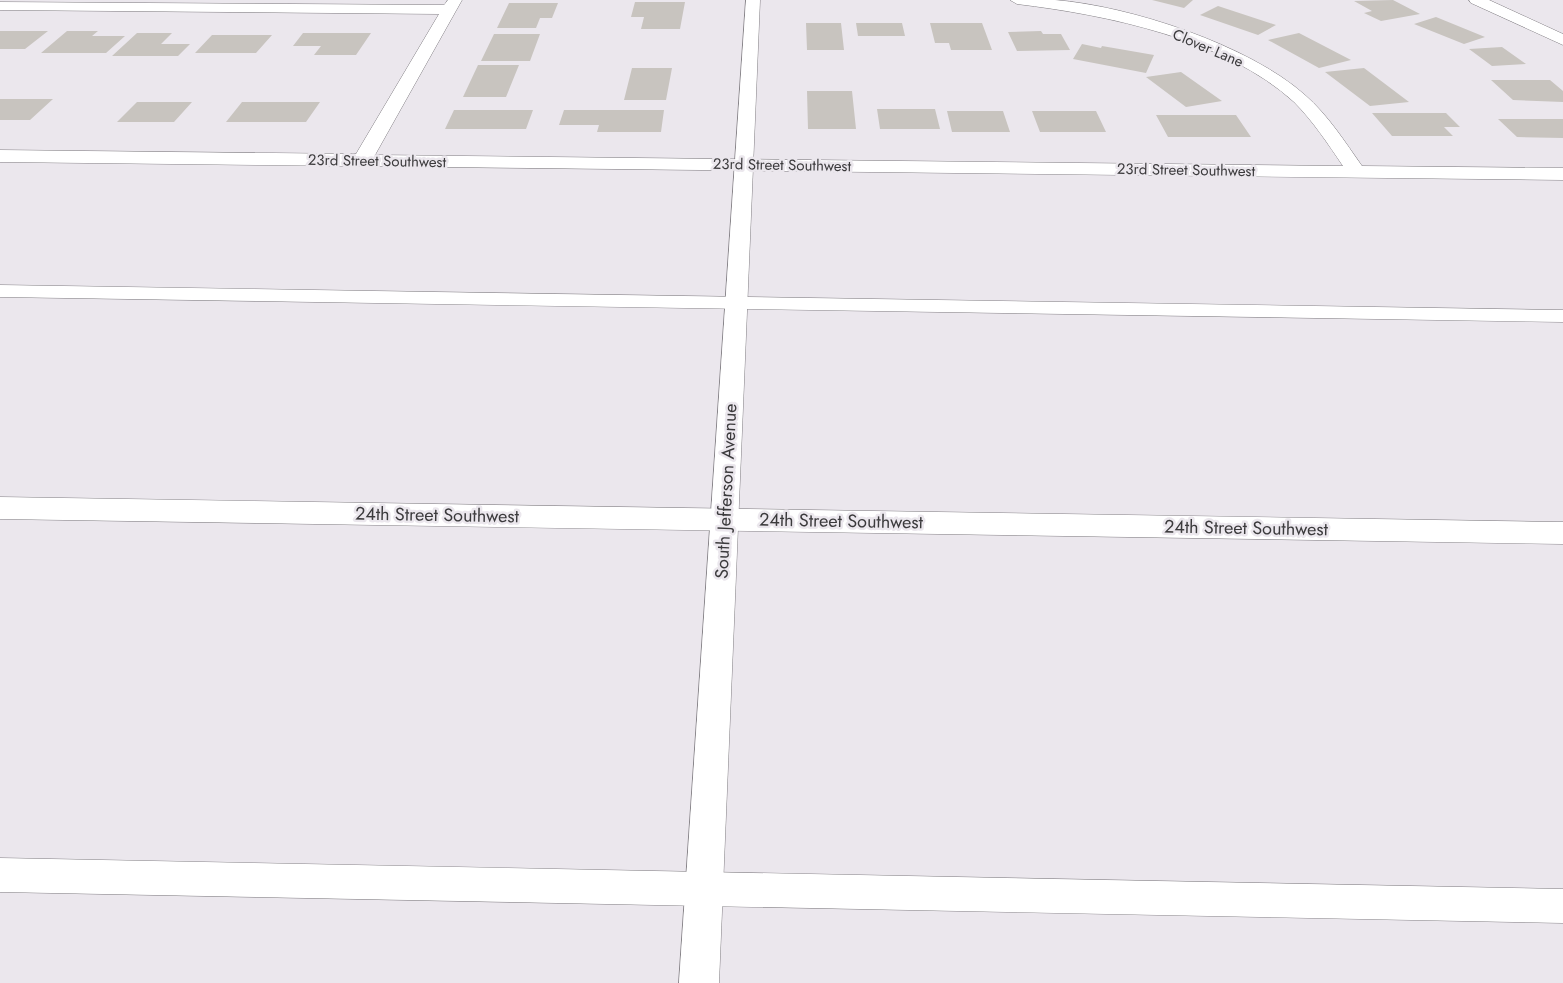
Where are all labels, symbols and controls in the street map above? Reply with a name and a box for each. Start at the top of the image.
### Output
street label: Clover Lane [1169,23,1247,73]
street label: 23rd Street Southwest [308,149,447,173]
street label: 23rd Street Southwest [713,153,852,177]
street label: 23rd Street Southwest [1117,158,1256,182]
street label: South Jefferson Avenue [708,403,744,579]
street label: 24th Street Southwest [355,501,520,529]
street label: 24th Street Southwest [759,507,924,535]
street label: 24th Street Southwest [1164,514,1329,542]

